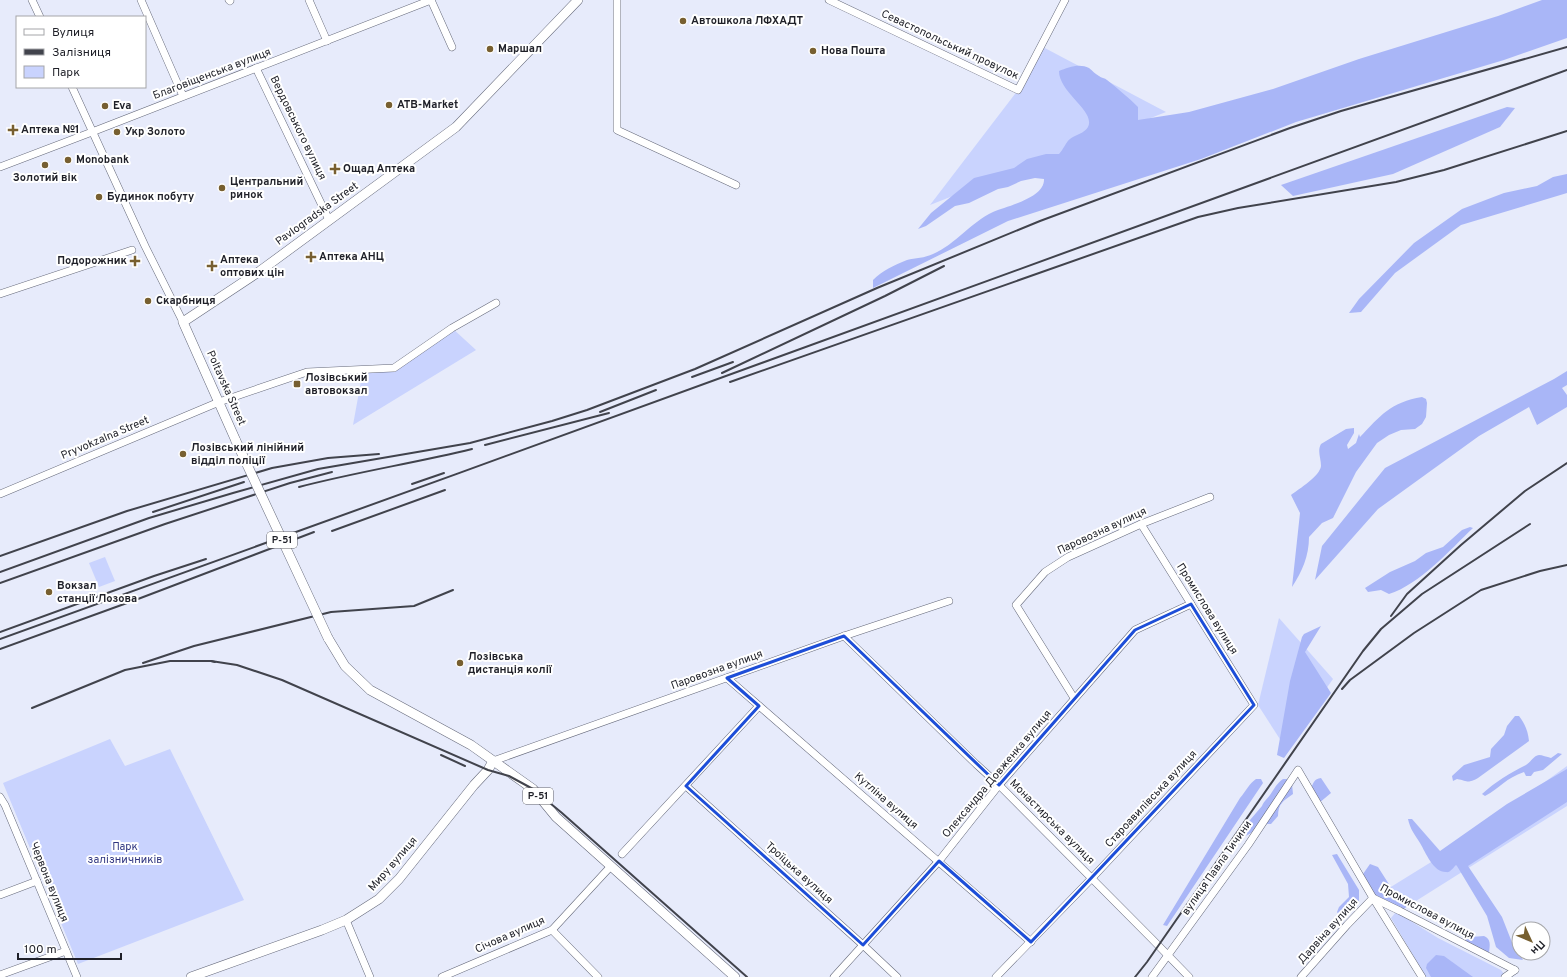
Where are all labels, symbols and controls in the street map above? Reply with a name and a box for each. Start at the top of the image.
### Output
street label: Севастопольський провулок [879,7,1021,83]
place label: Автошкола ЛФХАДТ [691,14,804,28]
legend [16,16,146,88]
marker: Автошкола ЛФХАДТ [678,16,688,26]
text: Вулиця [52,25,94,41]
place label: Маршал [498,42,542,56]
marker: Маршал [485,44,495,54]
place label: Нова Пошта [821,44,885,58]
text: Залізниця [52,45,111,61]
street label: Благовіщенська вулиця [151,45,273,103]
marker: Нова Пошта [808,46,818,56]
text: Парк [52,65,80,81]
street label: Вердовського вулиця [267,74,329,182]
place label: ATB-Market [397,98,458,112]
place label: Eva [113,99,131,113]
marker: ATB-Market [384,100,394,110]
marker: Eva [100,101,110,111]
place label: Аптека №1 [21,123,79,137]
marker: Аптека №1 [8,125,18,135]
place label: Укр Золото [125,125,185,139]
marker: Укр Золото [112,127,122,137]
place label: Monobank [76,153,129,167]
marker: Monobank [63,155,73,165]
marker: Золотий вік [40,160,50,170]
place label: Ощад Аптека [343,162,415,176]
marker: Ощад Аптека [330,164,340,174]
place label: Золотий вік [13,171,78,185]
place label: Центральний ринок [230,175,303,202]
street label: Pavlogradska Street [273,179,361,249]
marker: Центральний ринок [217,183,227,193]
place label: Будинок побуту [107,190,194,204]
marker: Будинок побуту [94,192,104,202]
place label: Аптека АНЦ [319,250,384,264]
marker: Аптека АНЦ [306,252,316,262]
place label: Аптека оптових цін [220,253,284,280]
place label: Подорожник [57,254,128,268]
marker: Подорожник [130,256,140,266]
marker: Аптека оптових цін [207,261,217,271]
place label: Скарбниця [156,294,216,308]
marker: Скарбниця [143,296,153,306]
street label: Poltavska Street [203,348,249,428]
place label: Лозівський автовокзал [305,371,368,398]
marker: Лозівський автовокзал [292,379,302,389]
street label: Pryvokzalna Street [59,413,151,463]
place label: Лозівський лінійний відділ поліції [191,441,304,468]
marker: Лозівський лінійний відділ поліції [178,449,188,459]
street label: Паровозна вулиця [1055,504,1149,558]
road number: Р-51 [267,532,297,548]
street label: Промислова вулиця [1173,561,1241,657]
place label: Вокзал станції Лозова [57,579,137,606]
marker: Вокзал станції Лозова [44,587,54,597]
street label: Паровозна вулиця [669,647,765,693]
place label: Лозівська дистанція колії [468,650,553,677]
marker: Лозівська дистанція колії [455,658,465,668]
street label: Олександра Довженка вулиця [939,707,1055,841]
street label: Староавилівська вулиця [1102,747,1200,851]
street label: Кутліна вулиця [851,769,921,833]
street label: Монастирська вулиця [1006,776,1098,868]
road number: Р-51 [523,788,553,804]
street label: вулиця Павла Тичини [1179,818,1255,918]
street label: Миру вулиця [365,834,421,894]
street label: Троїцька вулиця [762,839,836,907]
street label: Червона вулиця [27,840,71,924]
park label: Парк залізничників [88,840,162,867]
street label: Промислова вулиця [1377,881,1477,943]
street label: Дарвіна вулиця [1295,895,1361,967]
street label: Січова вулиця [473,913,547,957]
north arrow [1511,921,1551,961]
scale bar [18,935,121,961]
text: Пн [1527,937,1548,957]
text: 100 m [24,942,57,958]

